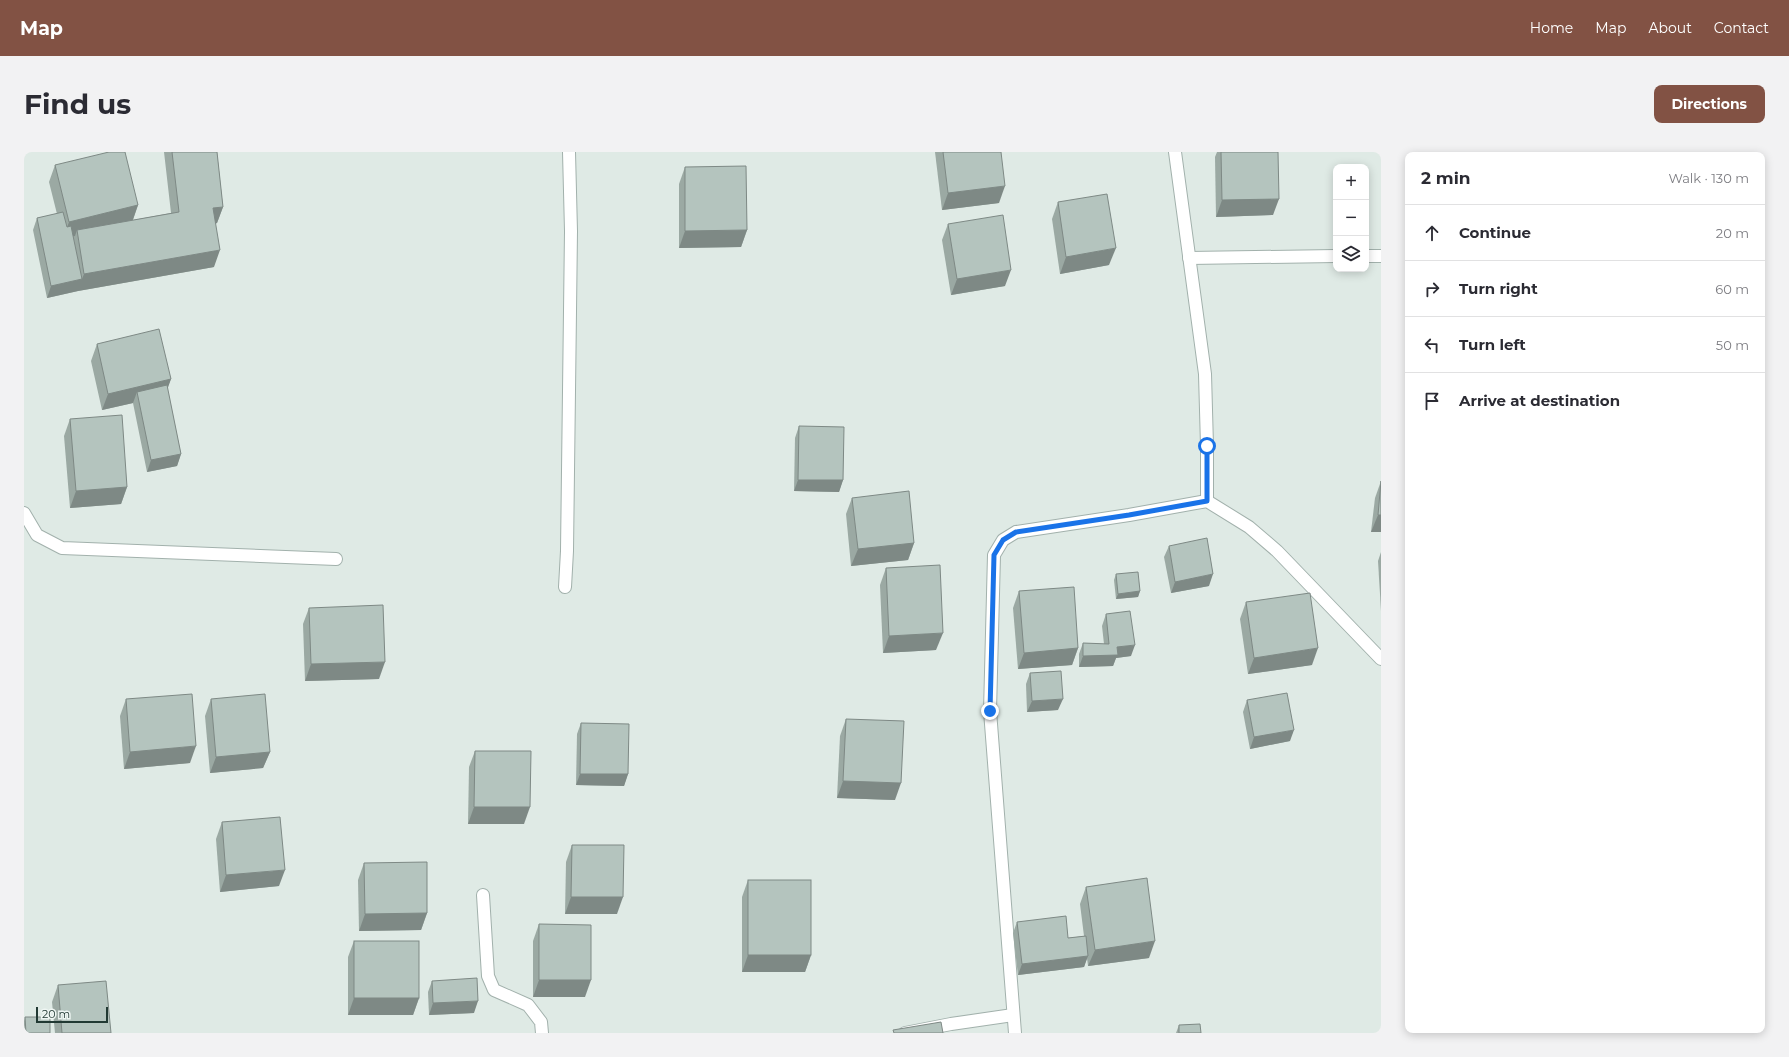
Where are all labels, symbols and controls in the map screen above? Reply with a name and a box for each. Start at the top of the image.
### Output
text: Map [20,17,63,40]
text: Home [1530,19,1573,37]
text: Map [1595,19,1626,37]
text: About [1648,19,1692,37]
text: Contact [1714,19,1769,37]
button: Directions [1654,85,1765,123]
text: Find us [24,87,131,121]
map controls [1333,164,1369,272]
button: + [1333,164,1369,200]
text: 2 min [1421,168,1471,188]
text: Walk · 130 m [1668,170,1749,186]
button: − [1333,200,1369,236]
icon: ahead [1421,222,1443,244]
text: Continue [1459,223,1531,242]
text: 20 m [1716,225,1749,241]
button: layers [1333,236,1369,272]
icon: right [1421,278,1443,300]
text: Turn right [1459,279,1538,298]
text: 60 m [1715,281,1749,297]
icon: left [1421,334,1443,356]
text: Turn left [1459,335,1526,354]
text: 50 m [1716,337,1749,353]
icon: arrive [1421,390,1443,412]
text: Arrive at destination [1459,391,1620,410]
route start [1198,437,1216,455]
route end [981,702,999,720]
scale bar [36,1005,108,1024]
text: 20 m [42,1007,70,1021]

